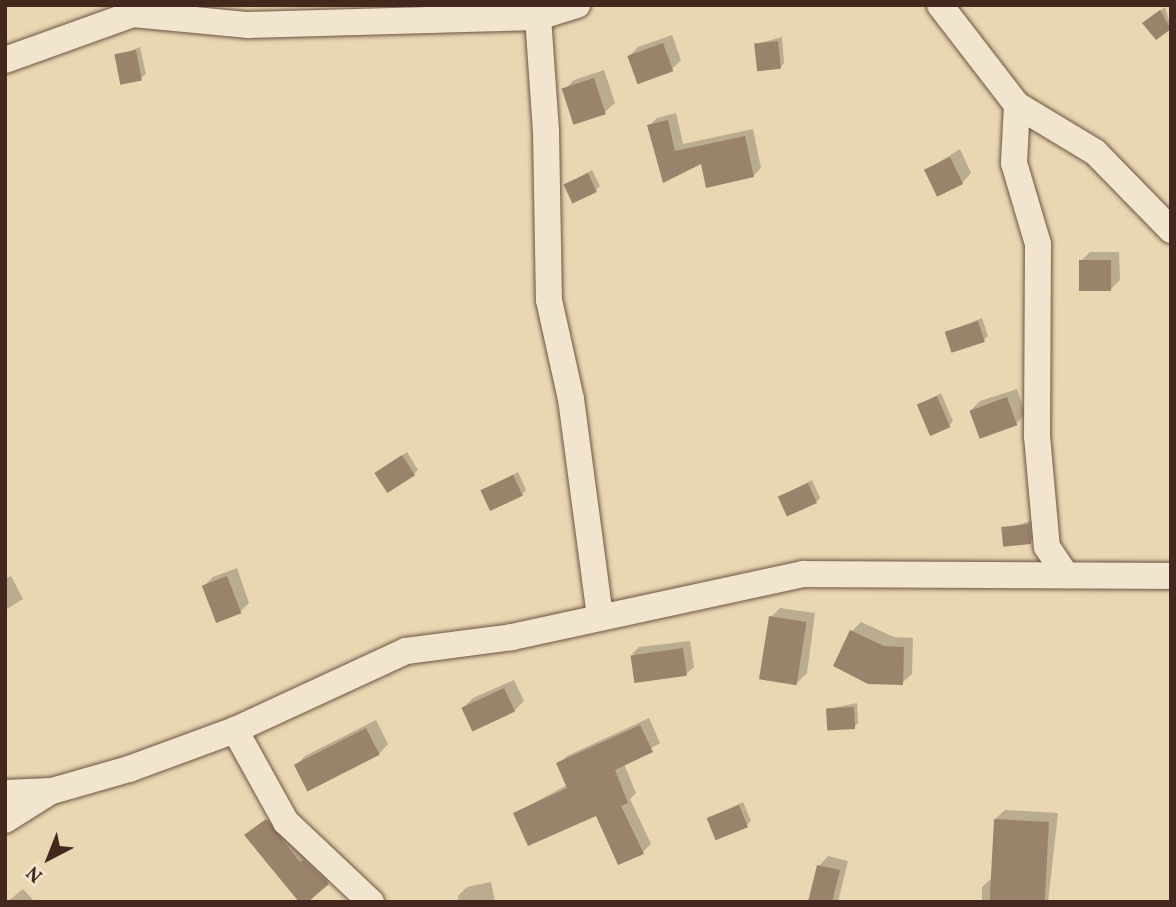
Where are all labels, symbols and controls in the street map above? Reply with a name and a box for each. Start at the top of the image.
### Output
north arrow [14,823,84,893]
text: N [21,859,49,888]

